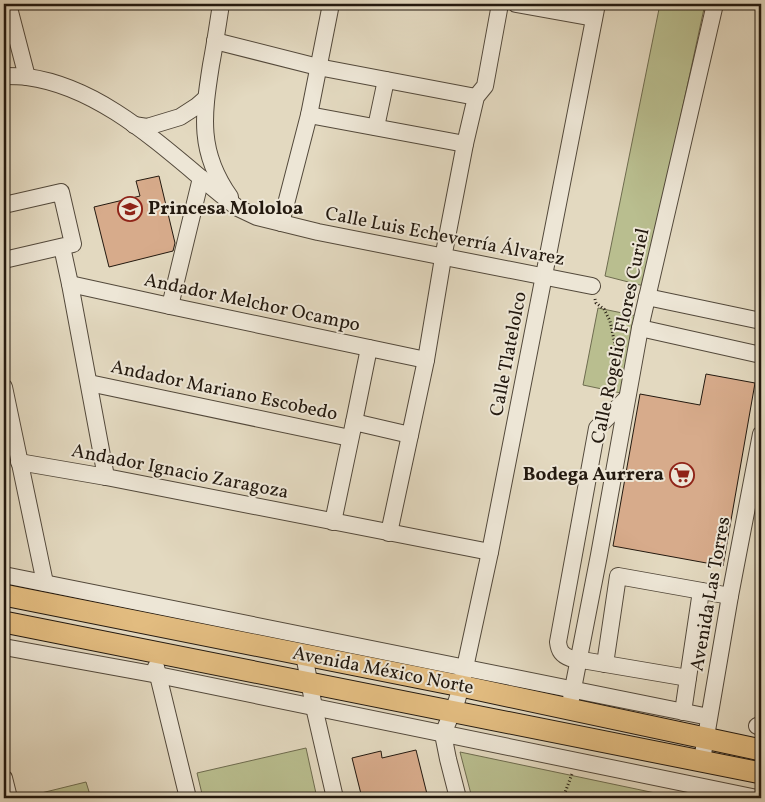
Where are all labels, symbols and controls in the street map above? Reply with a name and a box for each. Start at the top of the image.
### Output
school or university icon: Princesa Mololoa [117,196,143,222]
place label: Princesa Mololoa [148,196,303,222]
street label: Calle Luis Echeverría Álvarez [323,201,567,273]
street label: Calle Rogelio Flores Curiel [585,226,657,446]
street label: Andador Melchor Ocampo [142,267,362,339]
street label: Calle Tlatelolco [484,289,534,419]
street label: Andador Mariano Escobedo [108,354,340,428]
street label: Andador Ignacio Zaragoza [69,438,291,506]
place label: Bodega Aurrera [523,462,664,488]
supermarket icon: Bodega Aurrera [669,462,695,488]
street label: Avenida Las Torres [685,515,737,673]
street label: Avenida México Norte [290,641,476,701]

